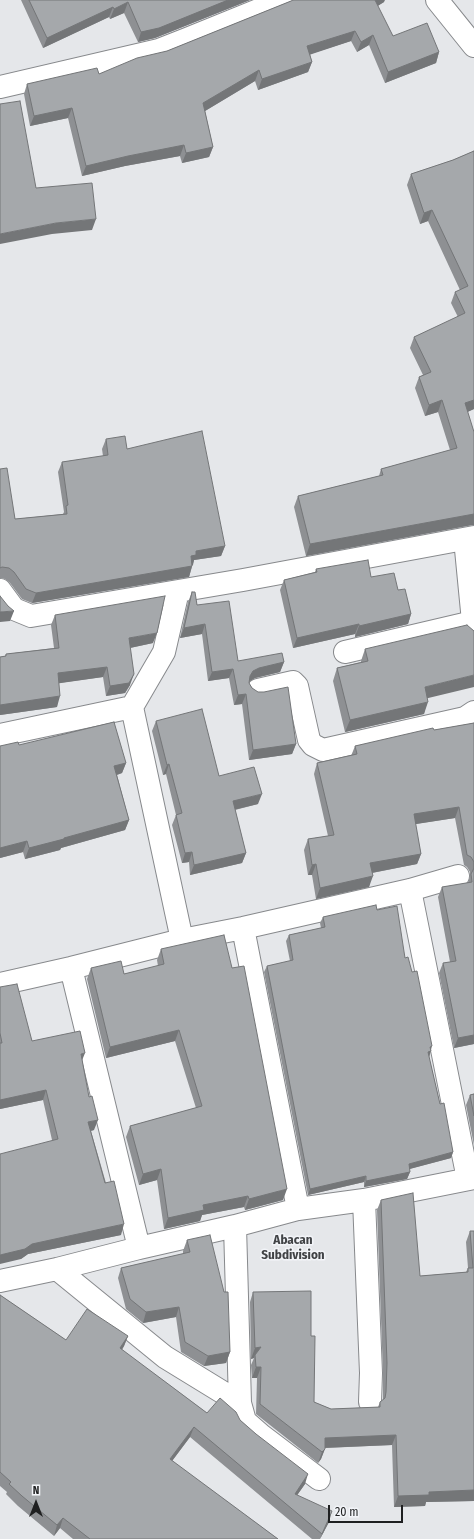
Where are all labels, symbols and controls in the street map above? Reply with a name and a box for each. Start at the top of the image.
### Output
district label: Abacan Subdivision [261,1232,325,1263]
north arrow [16,1483,56,1523]
text: N [33,1484,39,1497]
scale bar [330,1497,405,1523]
text: 20 m [335,1505,359,1519]

